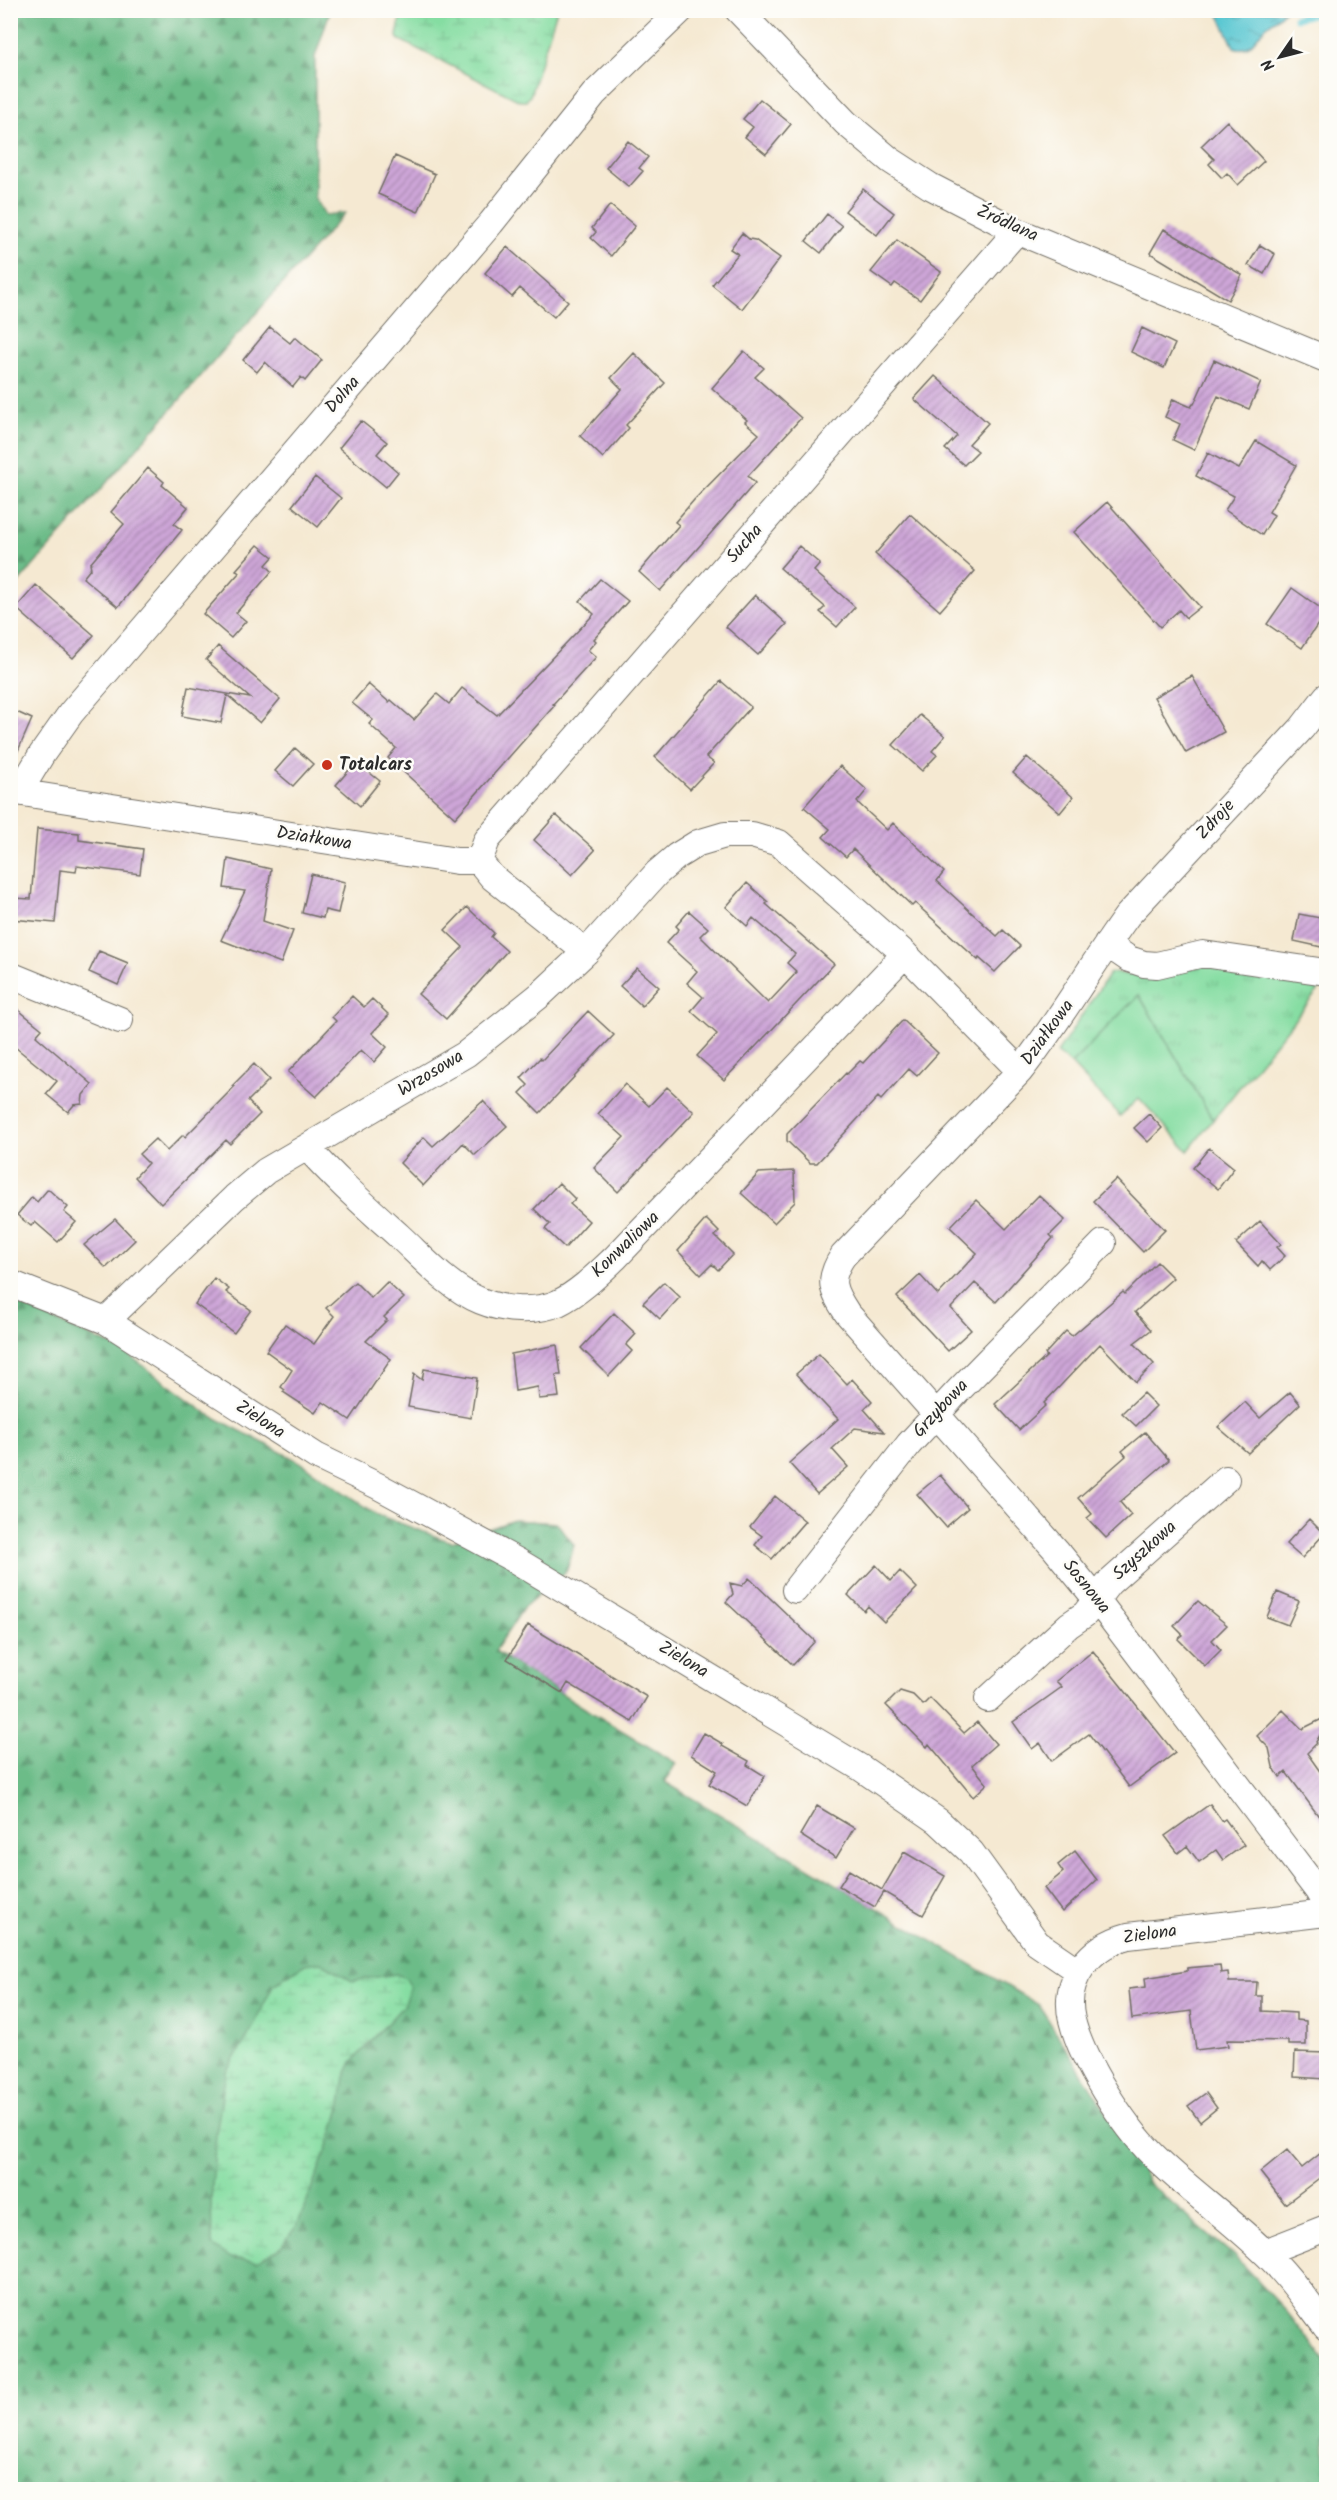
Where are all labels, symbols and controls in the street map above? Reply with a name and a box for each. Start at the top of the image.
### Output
north arrow [1250,27,1310,87]
text: N [1256,53,1282,76]
street label: Źródlana [971,198,1043,250]
street label: Dolna [318,370,368,420]
street label: Sucha [720,518,770,570]
place label: Totalcars [339,751,413,780]
marker: Totalcars [320,758,334,772]
street label: Zdroje [1189,793,1243,847]
street label: Działkowa [274,819,354,859]
street label: Działkowa [1014,994,1082,1072]
street label: Wrzosowa [392,1043,470,1105]
street label: Konwaliowa [585,1205,667,1285]
street label: Grzybowa [906,1373,976,1445]
street label: Zielona [229,1393,291,1447]
street label: Szyszkowa [1106,1514,1184,1588]
street label: Sosnowa [1055,1553,1117,1621]
street label: Zielona [652,1634,714,1686]
street label: Zielona [1121,1917,1179,1953]

